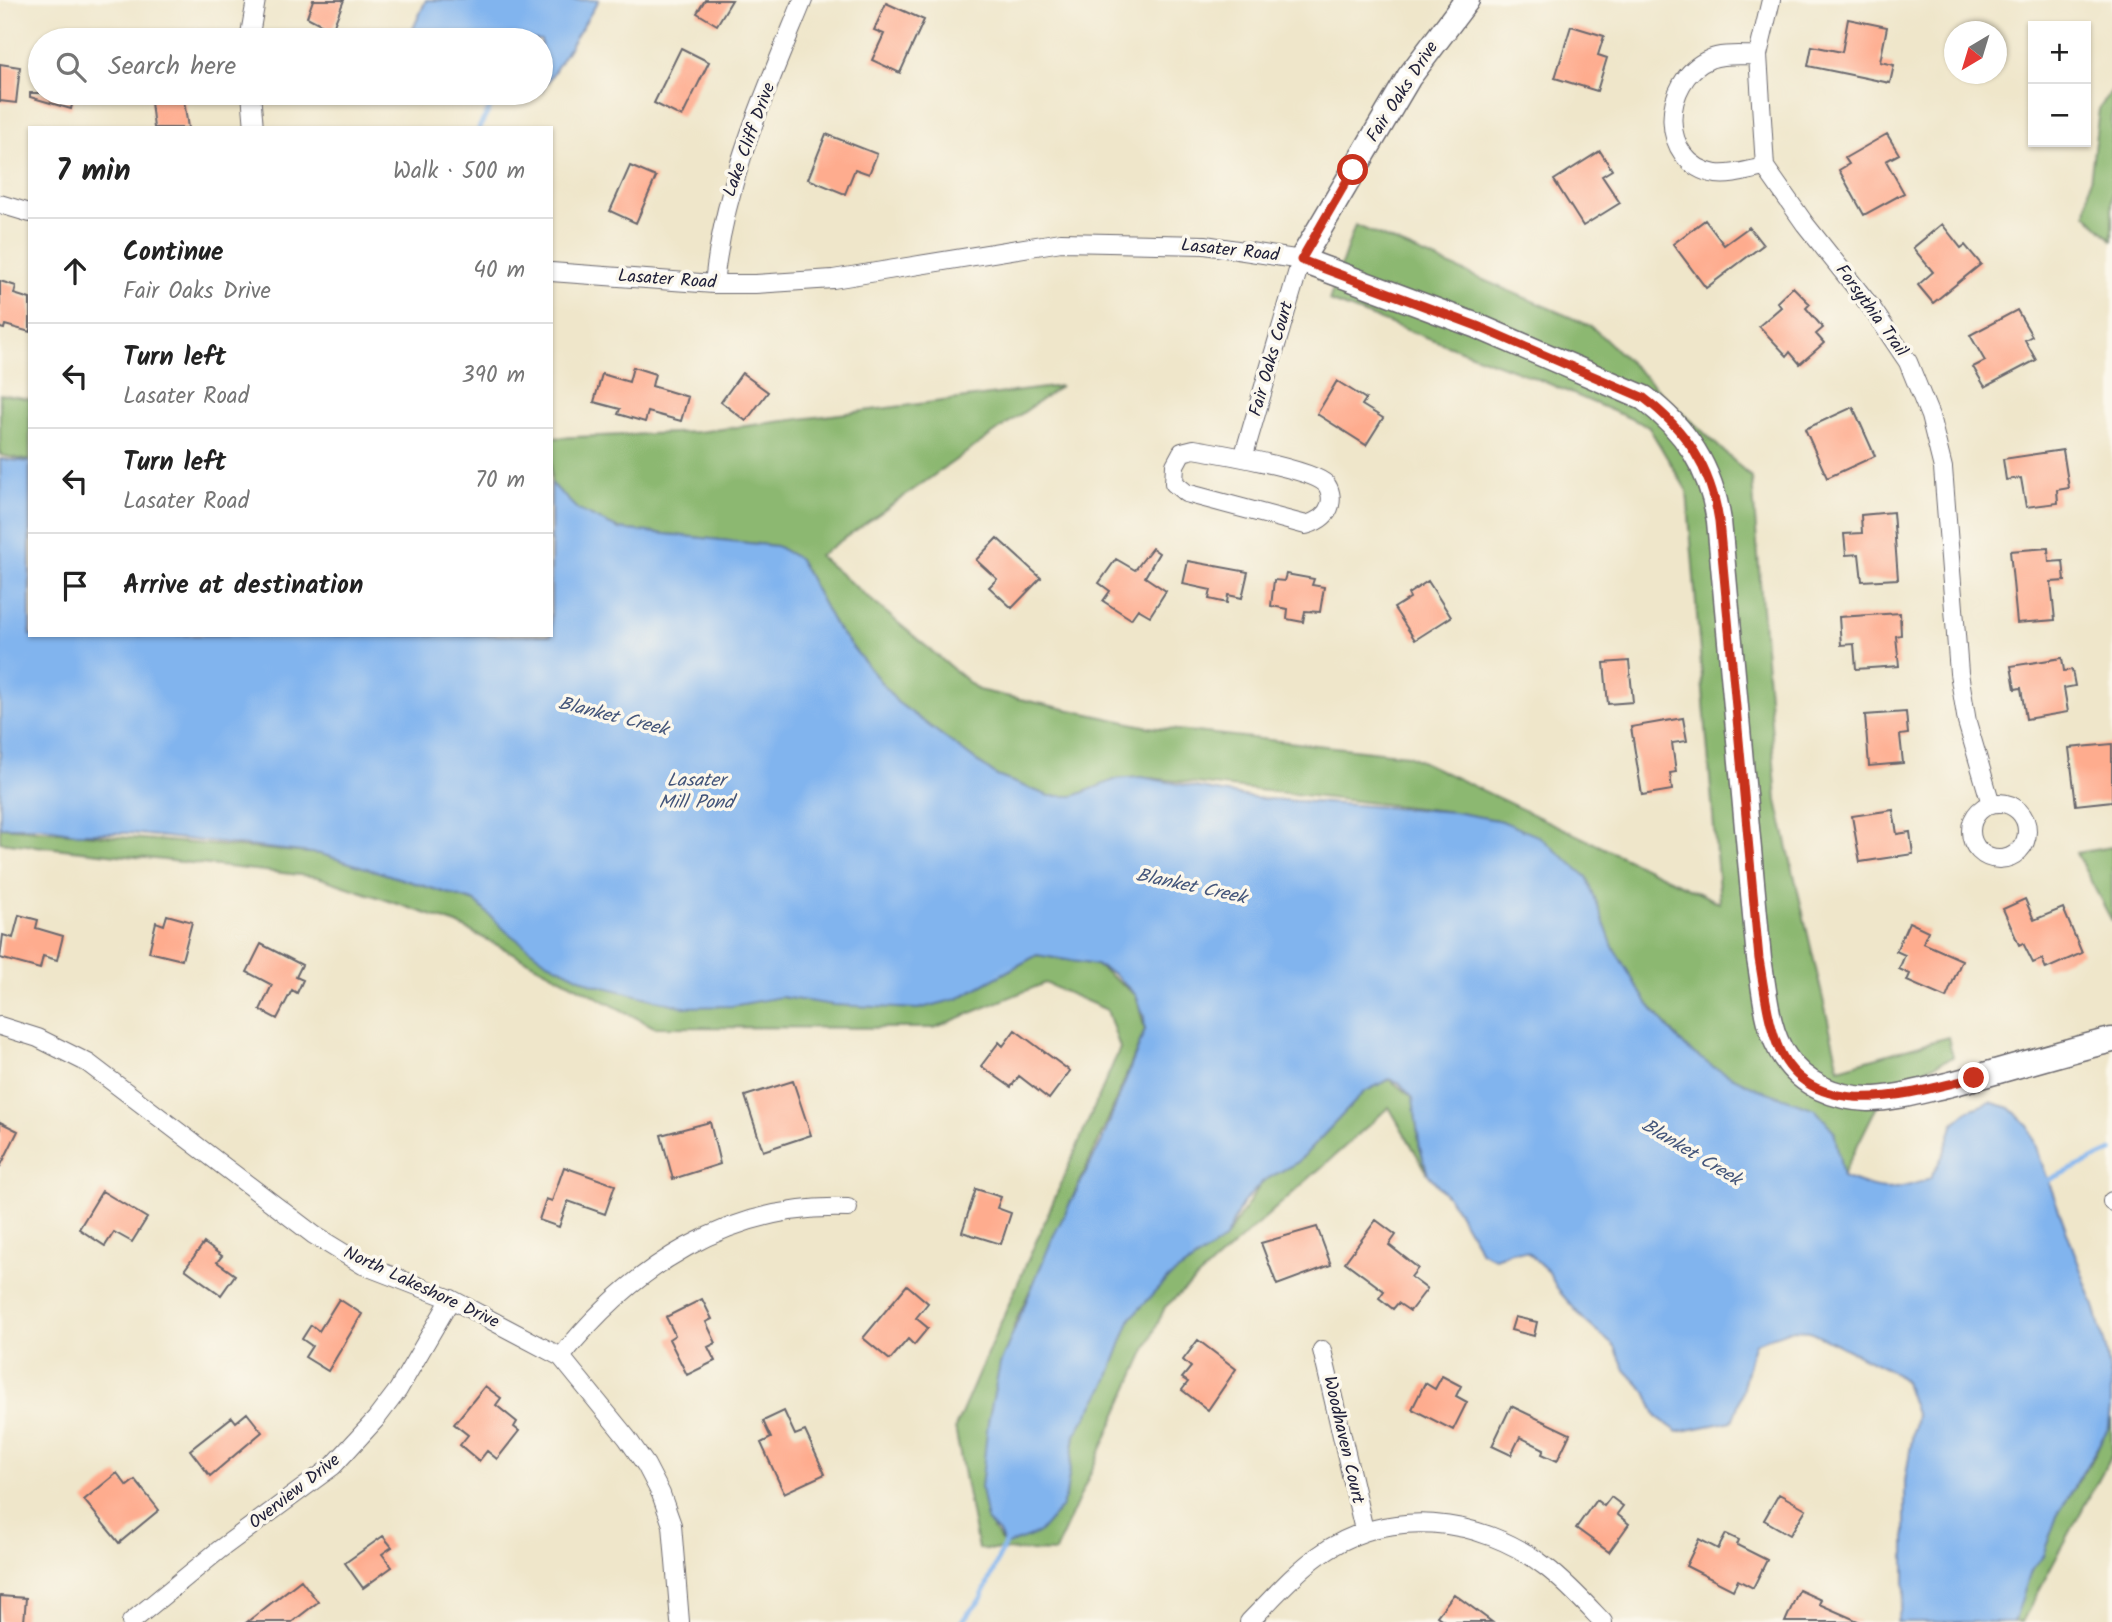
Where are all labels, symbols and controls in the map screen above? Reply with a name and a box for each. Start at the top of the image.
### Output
north arrow [1944,21,2007,84]
map controls [2028,21,2091,147]
button: + [2028,21,2091,84]
search box [28,28,553,105]
street label: Fair Oaks Drive [1359,36,1447,148]
text: Search here [108,46,236,88]
icon: search [52,48,90,86]
street label: Lake Cliff Drive [716,79,784,201]
button: − [2028,84,2091,147]
text: 7 min [56,148,131,196]
text: Walk · 500 m [393,154,525,190]
route start [1337,154,1368,185]
street label: Lasater Road [1179,231,1282,271]
text: Continue [123,232,224,274]
icon: ahead [56,252,94,290]
text: 40 m [473,253,525,289]
street label: Forsythia Trail [1827,258,1915,364]
street label: Lasater Road [617,262,718,298]
text: Fair Oaks Drive [123,274,271,310]
street label: Fair Oaks Court [1242,297,1303,420]
text: Turn left [123,337,226,379]
icon: left [56,357,94,395]
text: 390 m [462,358,525,394]
text: Lasater Road [123,379,249,415]
text: Turn left [123,442,226,484]
icon: left [56,462,94,500]
text: 70 m [475,463,525,499]
text: Lasater Road [123,484,249,520]
text: Arrive at destination [123,565,363,607]
icon: arrive [56,567,94,605]
water label: Blanket Creek [555,689,674,746]
water label: Lasater Mill Pond [659,766,738,818]
water label: Blanket Creek [1133,861,1252,914]
route end [1958,1062,1989,1093]
water label: Blanket Creek [1635,1111,1749,1196]
street label: North Lakeshore Drive [338,1239,504,1337]
street label: Woodhaven Court [1314,1373,1372,1508]
street label: Overview Drive [243,1447,347,1537]

